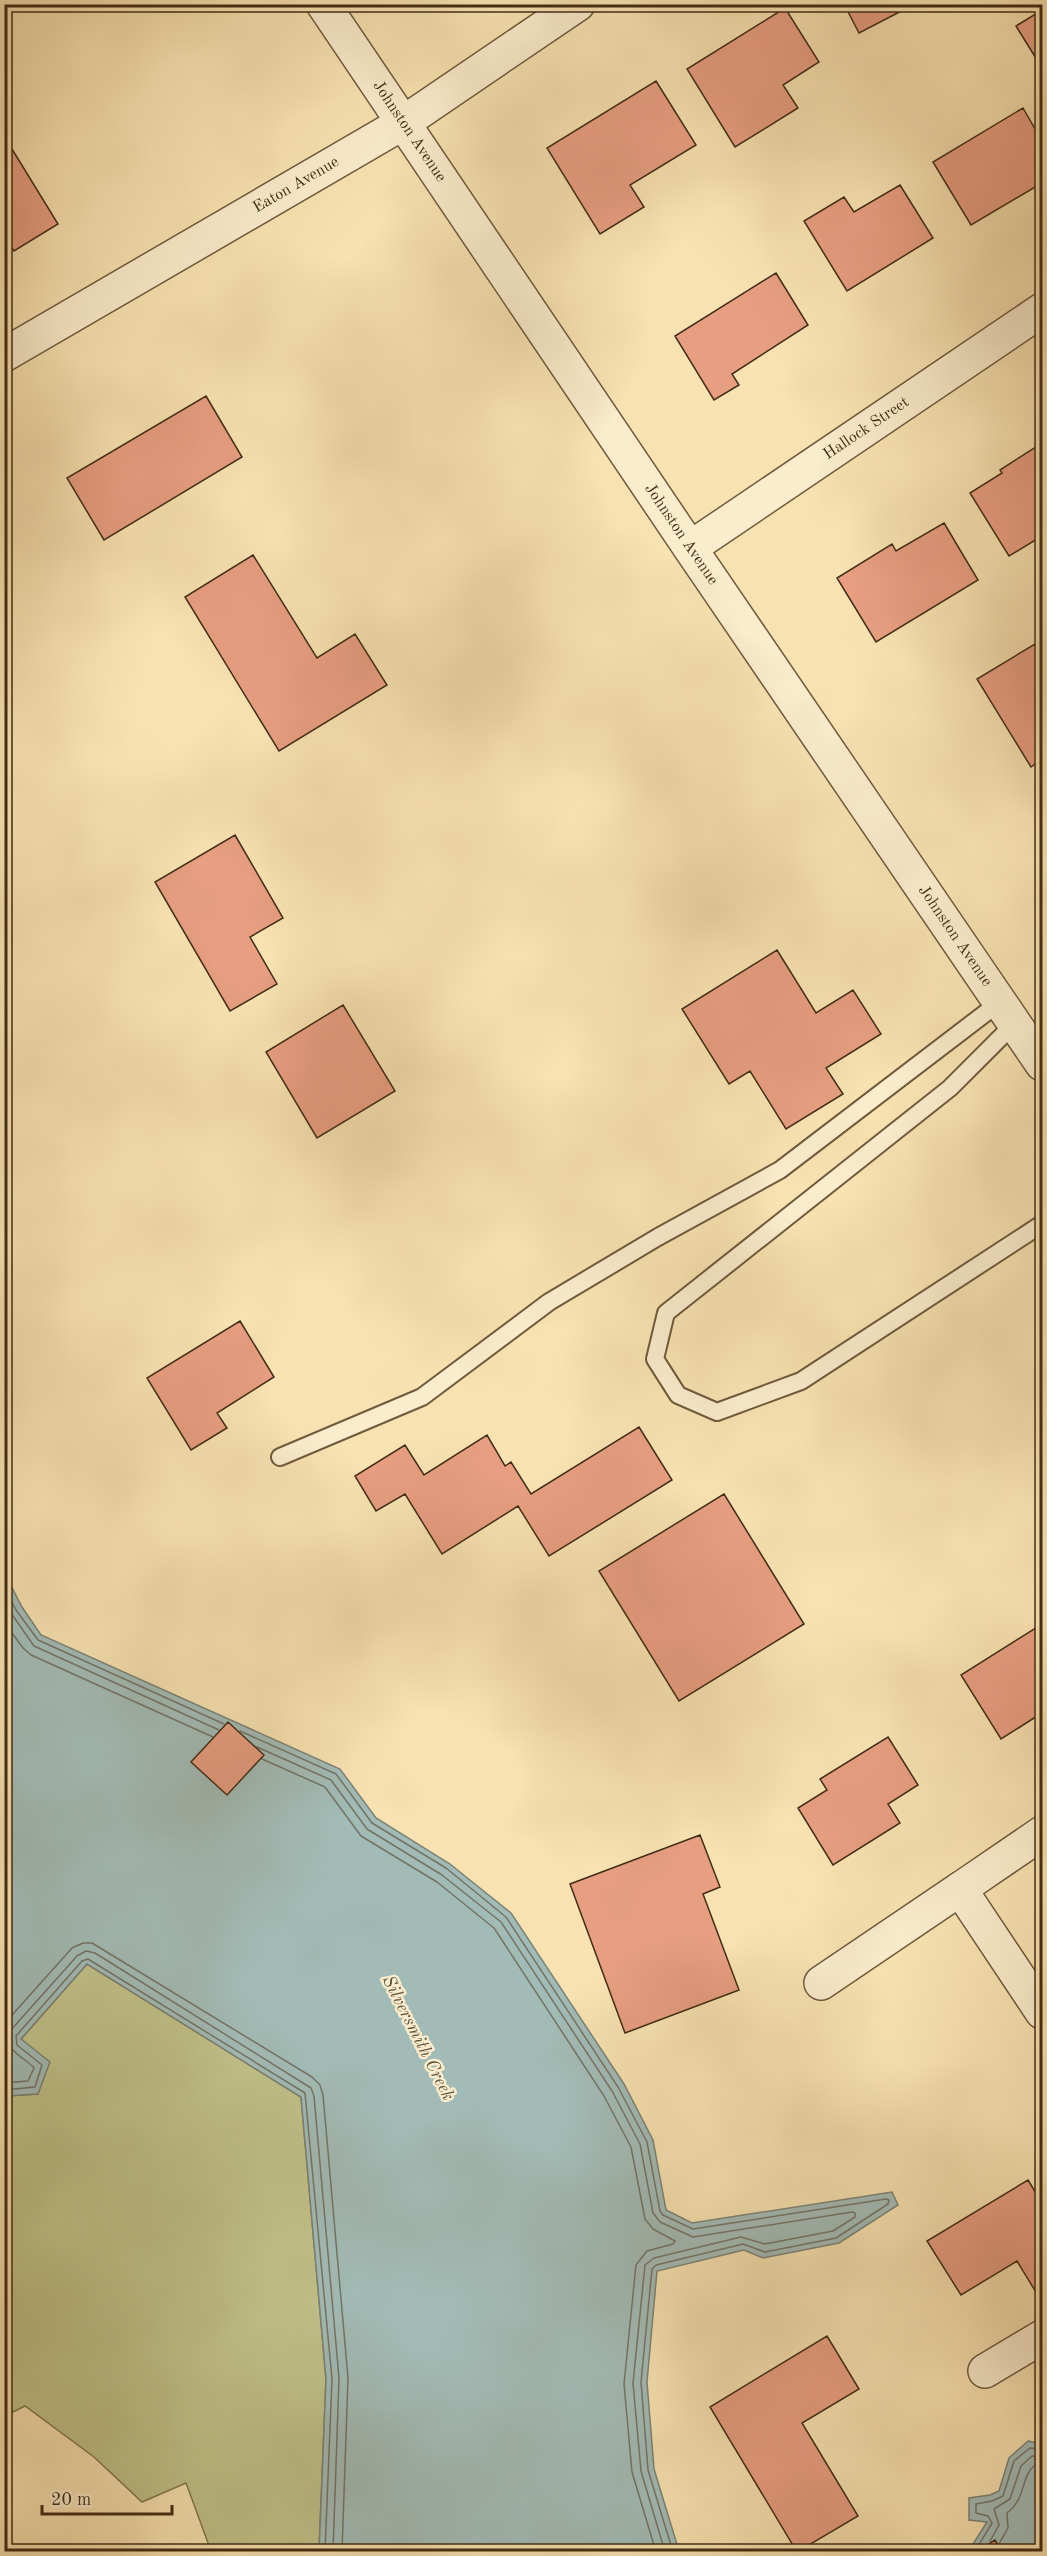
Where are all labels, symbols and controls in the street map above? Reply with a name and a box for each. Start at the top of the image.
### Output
street label: Johnston Avenue [369,78,449,185]
street label: Eaton Avenue [250,154,342,216]
street label: Hallock Street [821,394,912,463]
street label: Johnston Avenue [641,481,721,588]
street label: Johnston Avenue [915,883,995,990]
water label: Silversmith Creek [379,1973,457,2103]
scale bar [42,2478,172,2516]
text: 20 m [51,2491,91,2509]

